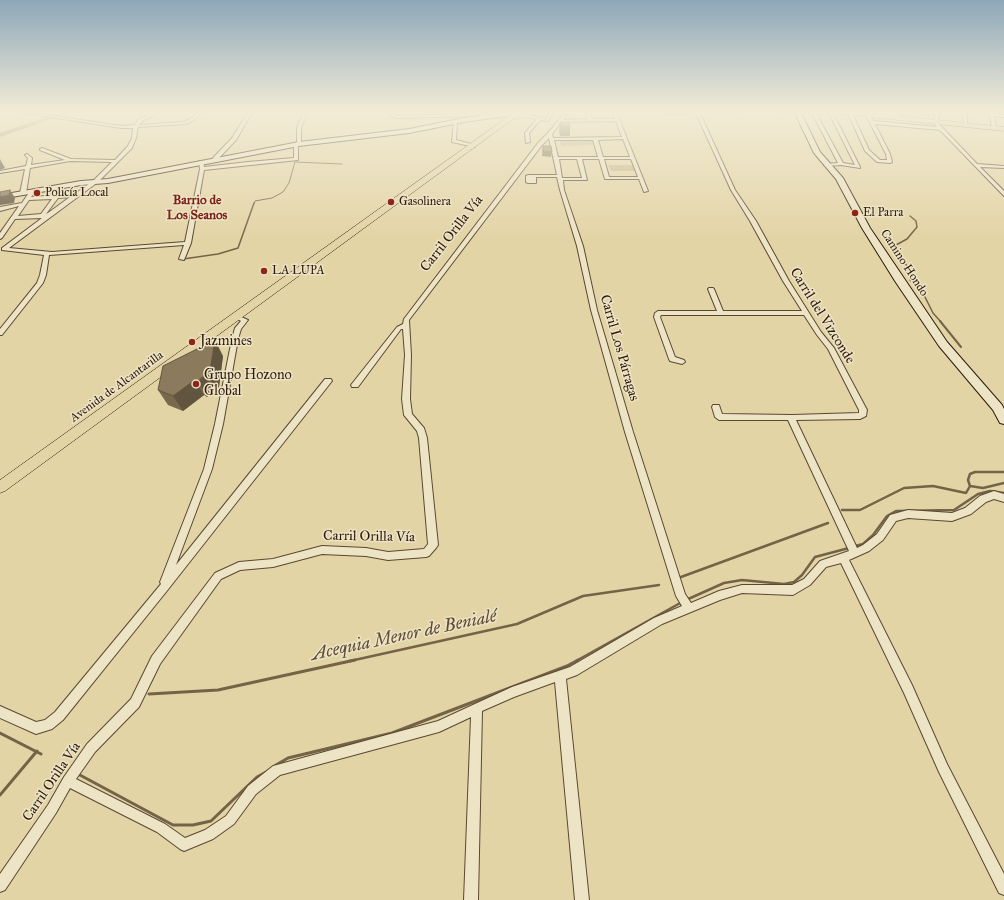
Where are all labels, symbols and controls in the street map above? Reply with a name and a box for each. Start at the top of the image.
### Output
place label: Policía Local [45,186,109,200]
marker: Policía Local [32,188,42,198]
district label: Barrio de Los Seanos [167,193,227,224]
street label: Carril Orilla Vía [417,193,487,275]
place label: Gasolinera [399,195,451,209]
marker: Gasolinera [386,197,396,207]
place label: El Parra [863,206,903,220]
marker: El Parra [850,208,860,218]
street label: Camino Hondo [877,227,931,299]
place label: LA LUPA [272,264,325,278]
street label: Carril del Vizconde [786,265,858,367]
marker: LA LUPA [259,266,269,276]
street label: Carril Los Párragas [596,293,642,403]
place label: Jazmines [200,334,252,350]
marker: Jazmines [187,337,197,347]
street label: Avenida de Alcantarilla [68,348,166,426]
place label: Grupo Hozono Global [204,368,292,400]
marker: Grupo Hozono Global [191,379,201,389]
street label: Carril Orilla Vía [323,528,415,546]
water label: Acequia Menor de Benialé [309,606,499,666]
street label: Carril Orilla Vía [19,739,85,825]

